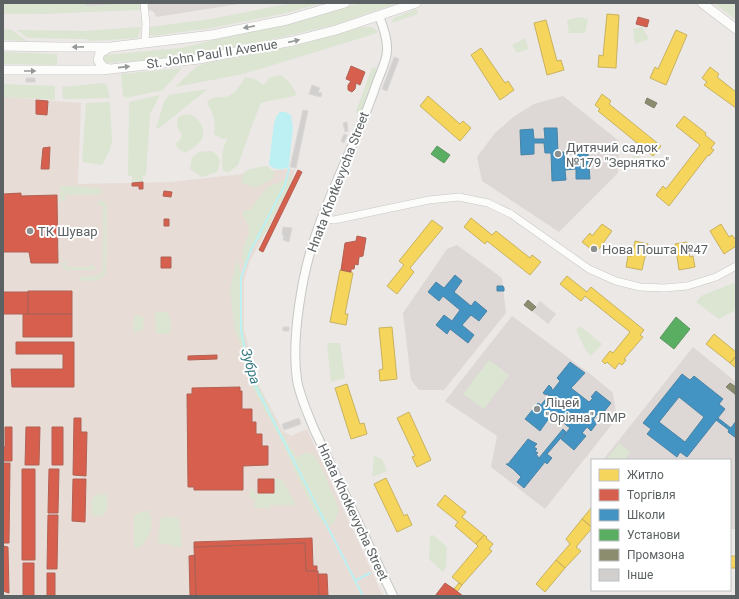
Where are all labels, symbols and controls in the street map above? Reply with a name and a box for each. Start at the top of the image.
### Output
one-way arrow [243,25,255,31]
street label: St. John Paul II Avenue [145,36,279,72]
one-way arrow [288,38,300,44]
one-way arrow [71,44,84,50]
one-way arrow [118,64,130,70]
one-way arrow [24,68,37,74]
street label: Hnata Khotkevycha Street [304,110,372,254]
place label: Дитячий садок №179 "Зернятко" [566,140,669,170]
marker: Дитячий садок №179 "Зернятко" [553,149,563,159]
place label: ТК Шувар [38,224,98,239]
marker: ТК Шувар [25,226,35,236]
place label: Нова Пошта №47 [602,242,708,257]
marker: Нова Пошта №47 [589,244,599,254]
water label: Зубра [238,346,264,386]
place label: Ліцей "Оріяна" ЛМР [545,395,626,425]
marker: Ліцей "Оріяна" ЛМР [532,404,542,414]
street label: Hnata Khotkevycha Street [315,441,391,583]
legend [591,459,731,591]
text: Житло [627,468,664,482]
text: Торгівля [627,488,676,502]
text: Школи [627,508,665,522]
text: Установи [627,528,680,542]
text: Промзона [627,548,684,562]
text: Інше [627,568,653,582]

